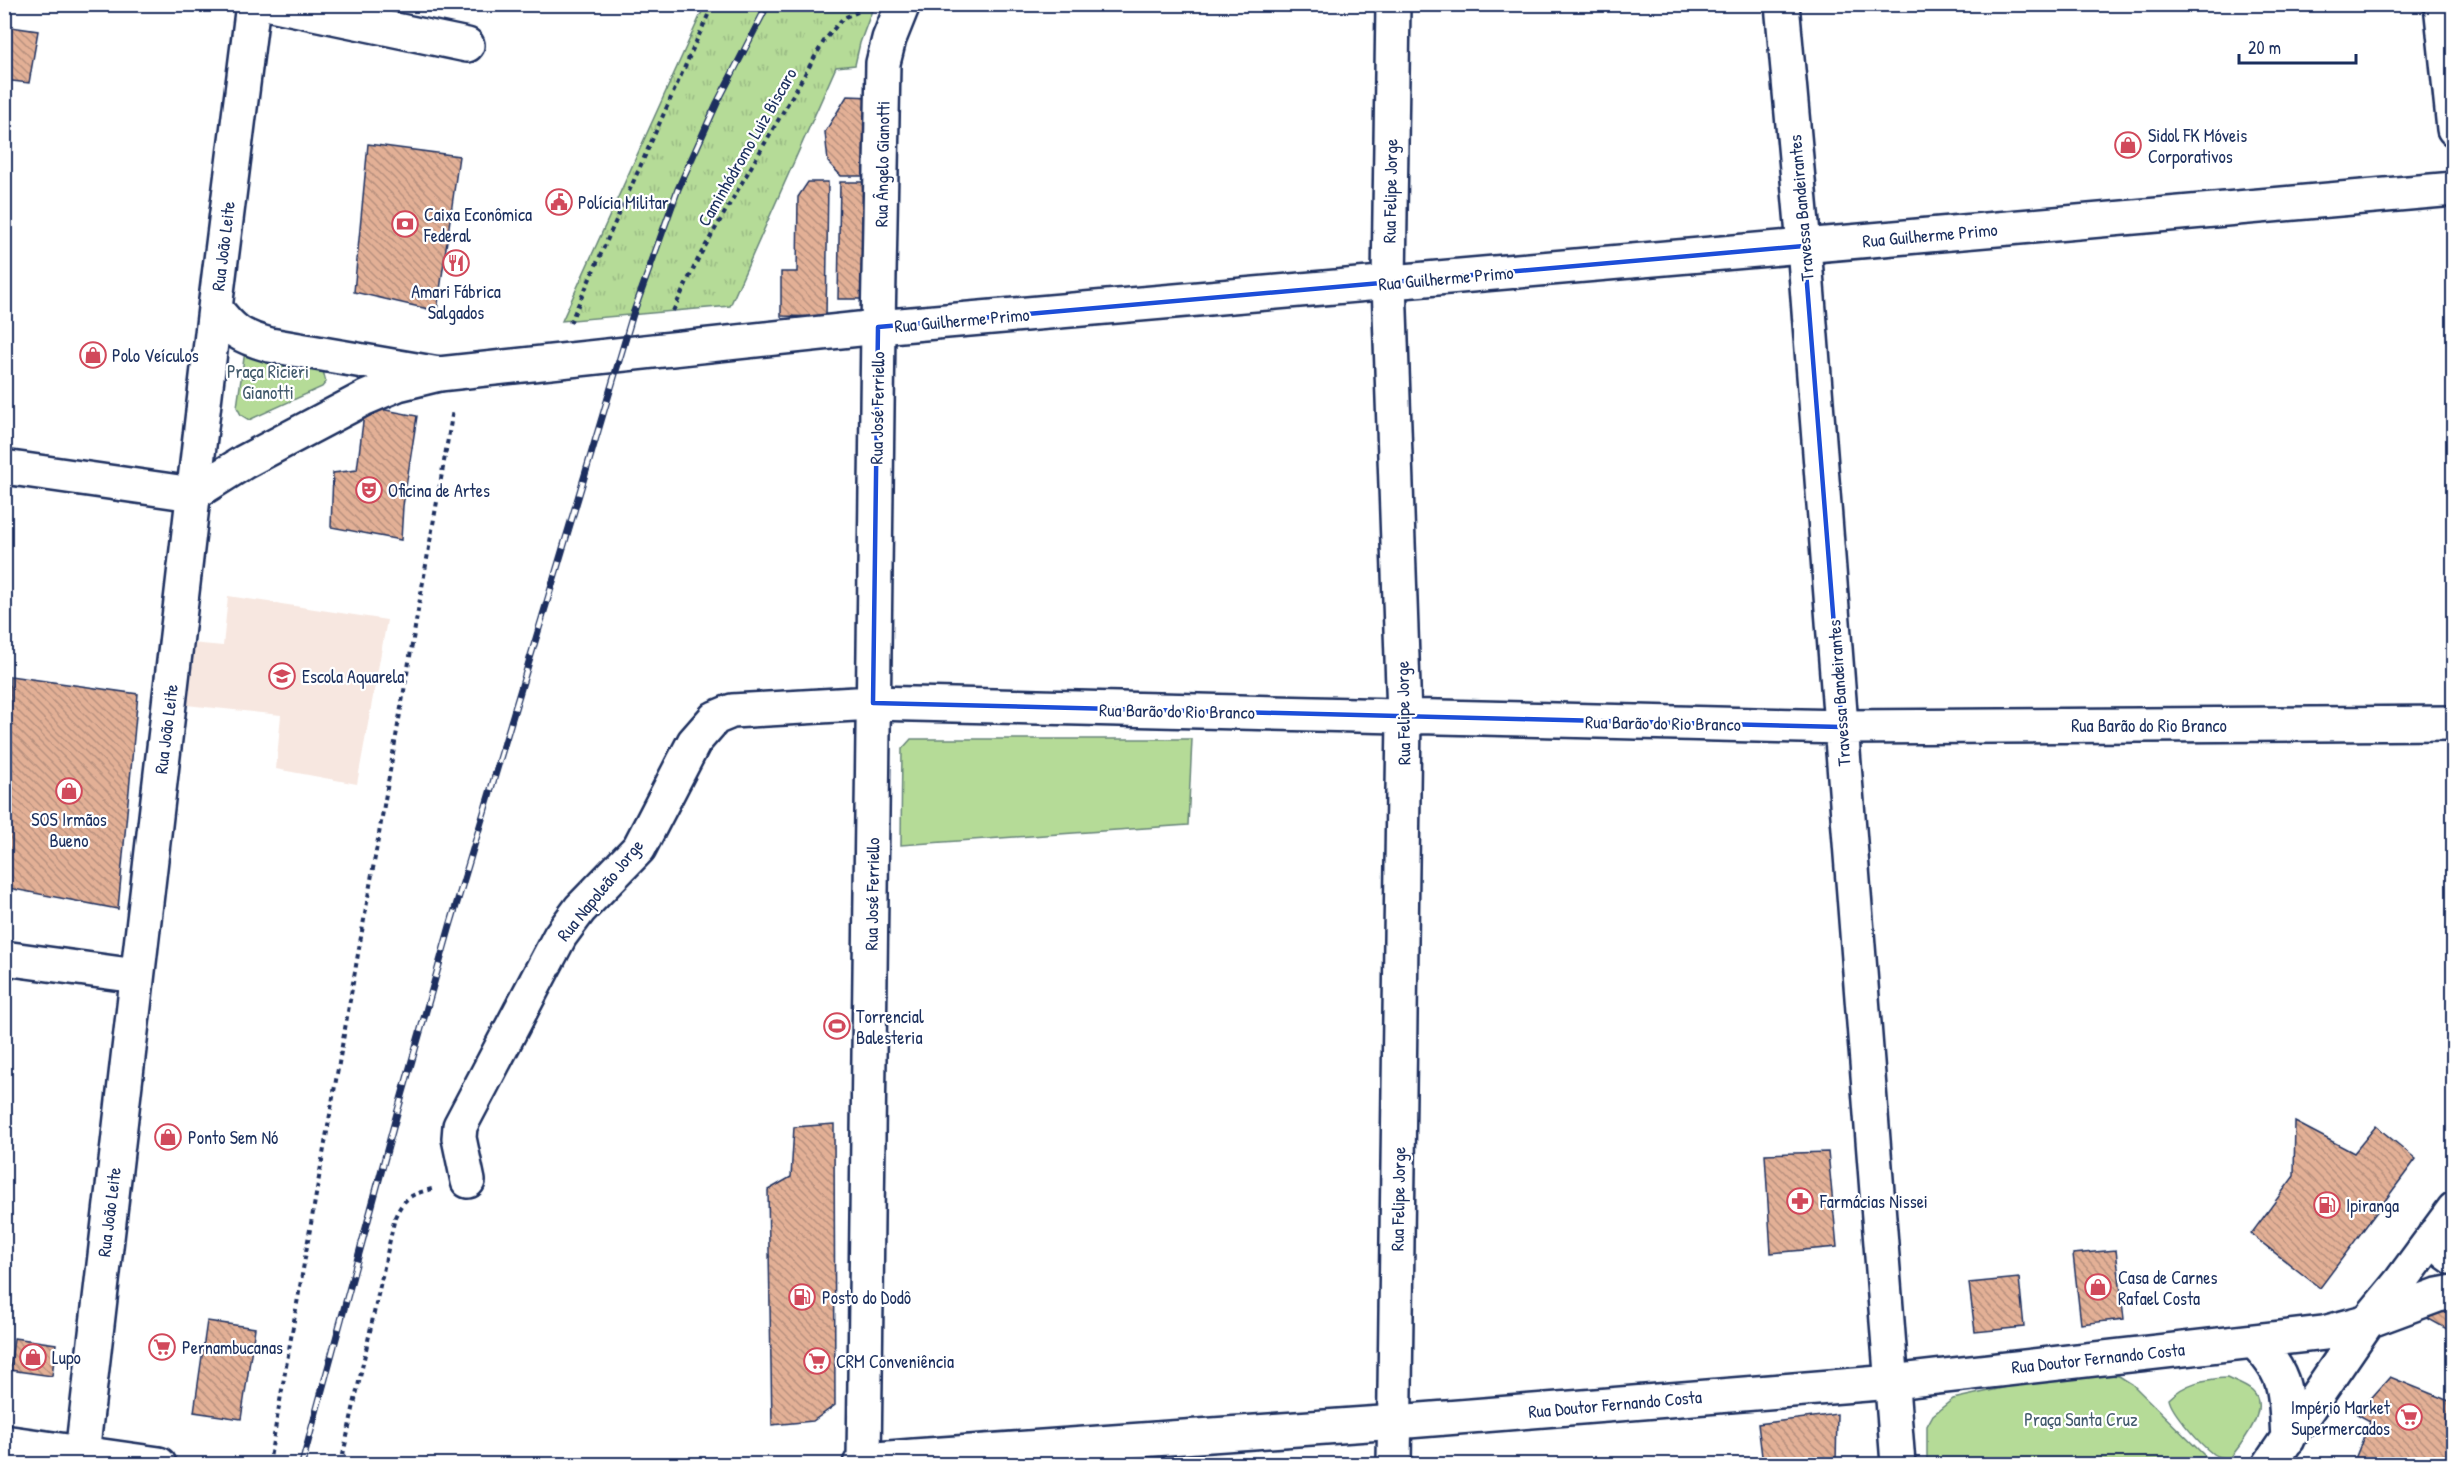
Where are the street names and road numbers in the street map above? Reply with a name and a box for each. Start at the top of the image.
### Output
street label: Caminhódromo Luiz Biscaro [691,63,803,231]
street label: Rua Ângelo Gianotti [868,101,896,227]
street label: Travessa Bandeirantes [1782,134,1820,282]
street label: Rua Felipe Jorge [1377,139,1403,243]
street label: Rua João Leite [205,200,241,292]
street label: Rua Guilherme Primo [1861,217,1999,253]
street label: Rua Guilherme Primo [1377,260,1515,296]
street label: Rua Guilherme Primo [893,302,1031,338]
street label: Rua José Ferriello [864,351,890,465]
street label: Travessa Bandeirantes [1821,619,1857,767]
street label: Rua Felipe Jorge [1390,661,1416,765]
street label: Rua João Leite [148,683,184,775]
street label: Rua Barão do Rio Branco [1099,697,1255,725]
street label: Rua Barão do Rio Branco [1585,709,1741,737]
street label: Rua Barão do Rio Branco [2071,713,2227,738]
street label: Rua Napoleão Jorge [551,834,649,946]
street label: Rua José Ferriello [859,837,885,951]
street label: Rua Felipe Jorge [1385,1147,1411,1251]
street label: Rua João Leite [91,1166,127,1258]
street label: Rua Doutor Fernando Costa [2010,1336,2186,1380]
street label: Rua Doutor Fernando Costa [1527,1384,1703,1424]

